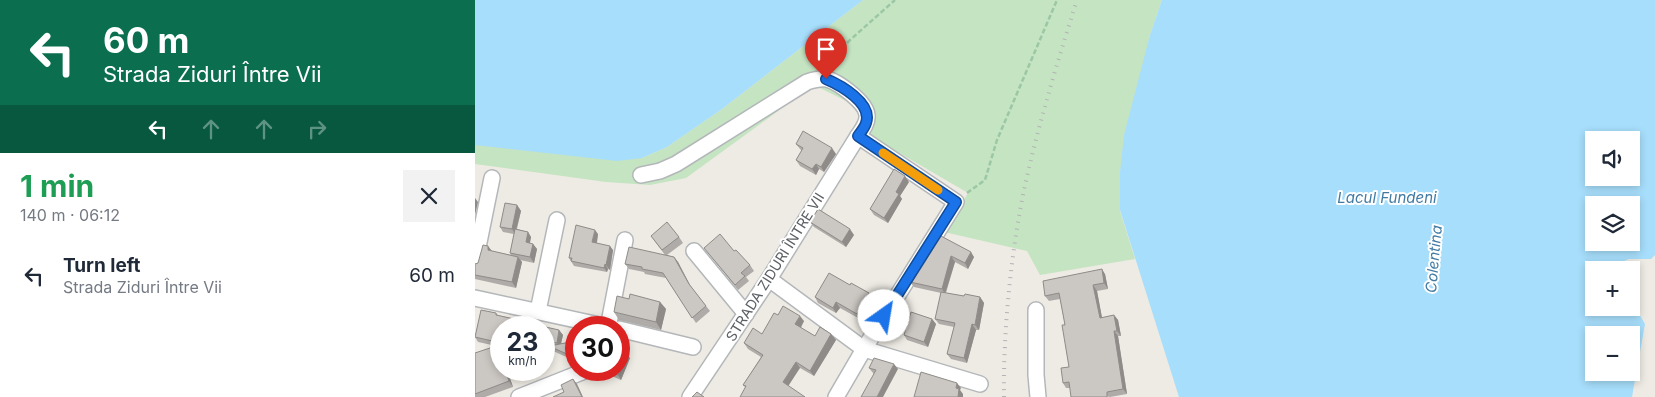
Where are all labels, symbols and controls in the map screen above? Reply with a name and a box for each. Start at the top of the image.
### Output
text: 60 m [103,19,190,61]
icon: left [20,20,85,85]
pin [805,28,847,79]
icon: arrive [812,35,840,63]
text: Strada Ziduri Între Vii [103,61,322,87]
icon: left [144,115,172,143]
icon: ahead [197,115,225,143]
icon: ahead [250,115,278,143]
icon: right [303,115,331,143]
map controls [1585,131,1640,381]
button: sound [1585,131,1640,186]
text: 1 min [20,168,94,204]
button: close [403,170,455,222]
water label: Lacul Fundeni [1337,188,1437,207]
street label: STRADA ZIDURI ÎNTRE VII [722,189,827,344]
button: layers [1585,196,1640,251]
text: 140 m · 06:12 [20,205,120,225]
water label: Colentina [1421,224,1446,294]
text: Turn left [63,254,141,277]
button: + [1585,261,1640,316]
icon: left [20,262,48,290]
text: 60 m [409,264,455,287]
text: Strada Ziduri Între Vii [63,277,222,297]
position arrow [857,289,909,341]
speed limit sign: 30 [565,316,630,381]
button: − [1585,326,1640,381]
text: 23 [507,327,538,357]
text: km/h [508,353,537,368]

